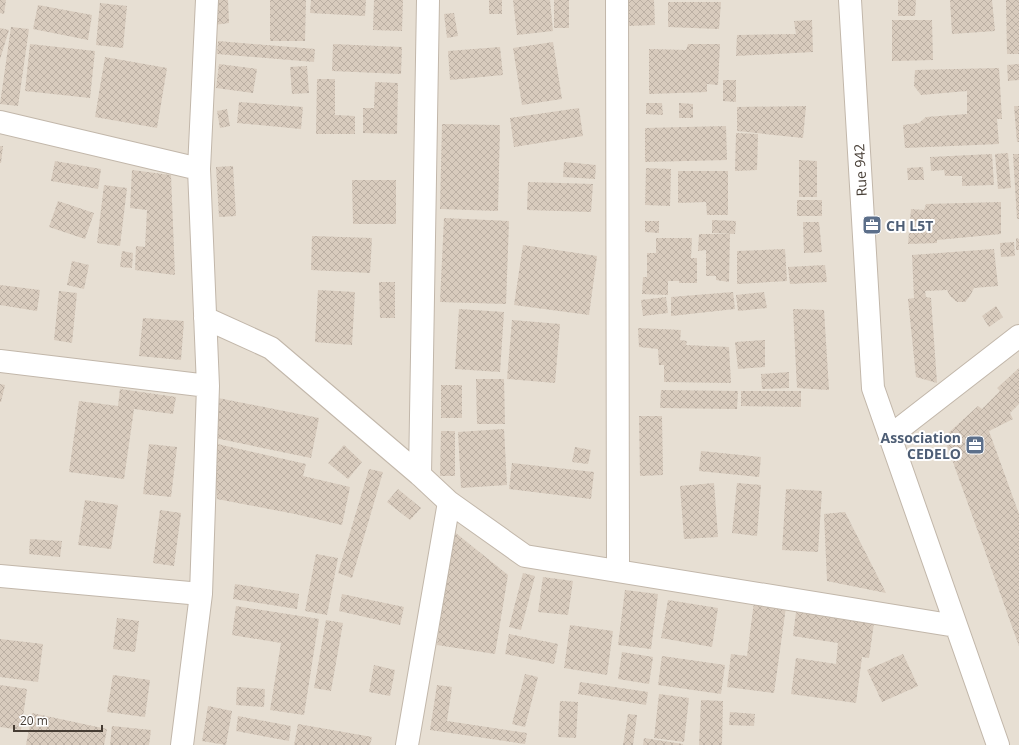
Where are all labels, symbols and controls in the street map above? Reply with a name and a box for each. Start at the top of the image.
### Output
street label: Rue 942 [849,143,871,197]
office icon: CH L5T [861,214,883,236]
place label: CH L5T [886,216,933,235]
place label: Association CEDELO [881,428,961,463]
office icon: Association CEDELO [964,434,986,456]
scale bar [14,707,102,733]
text: 20 m [20,712,48,729]

